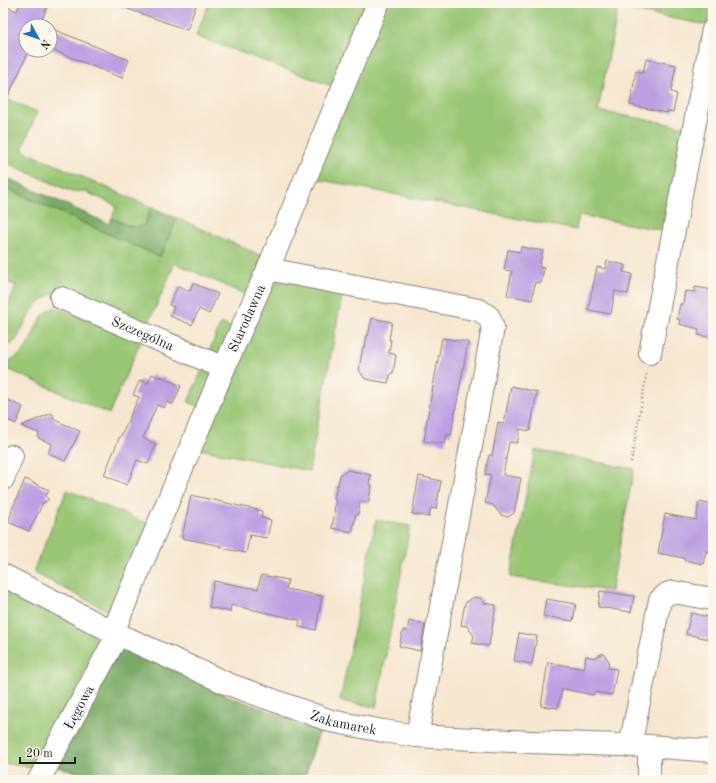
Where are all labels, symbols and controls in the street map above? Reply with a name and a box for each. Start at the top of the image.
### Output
north arrow [18,18,58,58]
text: N [37,37,51,51]
street label: Starodawna [226,282,268,354]
street label: Szczególna [109,315,176,354]
street label: Łęgowa [62,683,97,732]
street label: Zakamarek [308,708,378,738]
scale bar [20,739,75,765]
text: 20 m [26,748,53,760]

